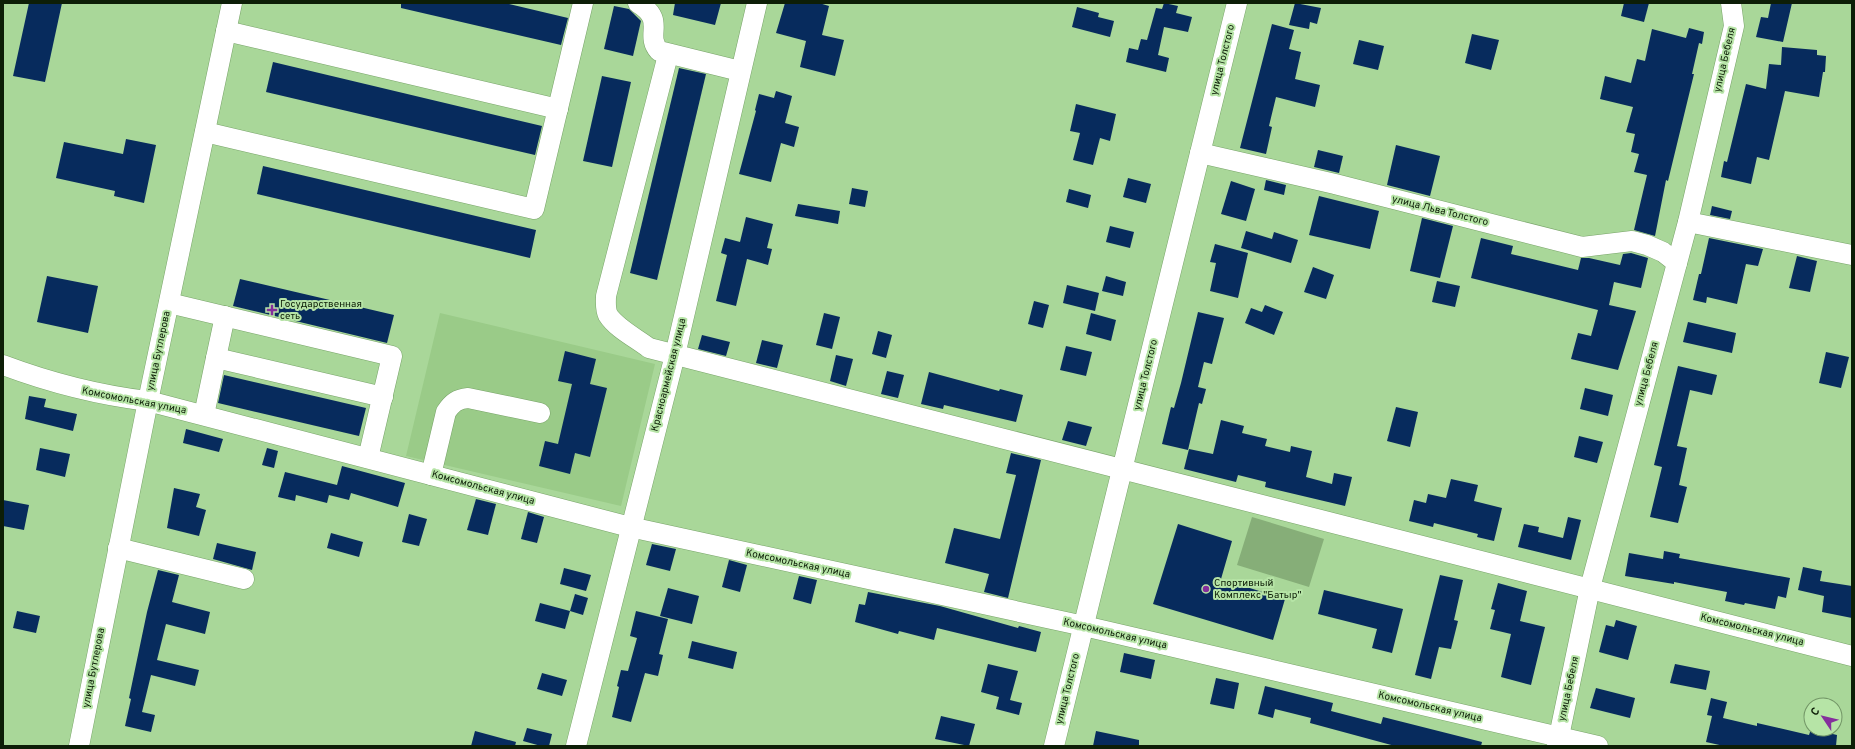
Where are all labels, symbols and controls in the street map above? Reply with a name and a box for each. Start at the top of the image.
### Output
street label: улица Толстого [1208,23,1238,97]
street label: улица Бебеля [1711,26,1739,94]
street label: улица Льва Толстого [1390,193,1490,229]
place label: Государственная сеть [280,298,362,323]
marker: Государственная сеть [267,305,277,315]
street label: улица Бутлерова [144,310,174,392]
street label: Красноармейская улица [649,317,689,433]
street label: улица Толстого [1131,338,1161,412]
street label: улица Бебеля [1632,340,1662,408]
street label: Комсомольская улица [81,385,187,417]
street label: Комсомольская улица [430,468,536,508]
street label: Комсомольская улица [745,547,851,581]
place label: Спортивный Комплекс "Батыр" [1214,577,1301,602]
marker: Спортивный Комплекс "Батыр" [1201,584,1211,594]
street label: Комсомольская улица [1699,611,1805,649]
street label: Комсомольская улица [1062,616,1168,652]
street label: улица Бутлерова [80,627,108,709]
street label: улица Толстого [1053,652,1083,726]
street label: улица Бебеля [1556,655,1582,723]
street label: Комсомольская улица [1377,689,1483,725]
north arrow [1803,697,1843,737]
text: С [1808,705,1823,719]

